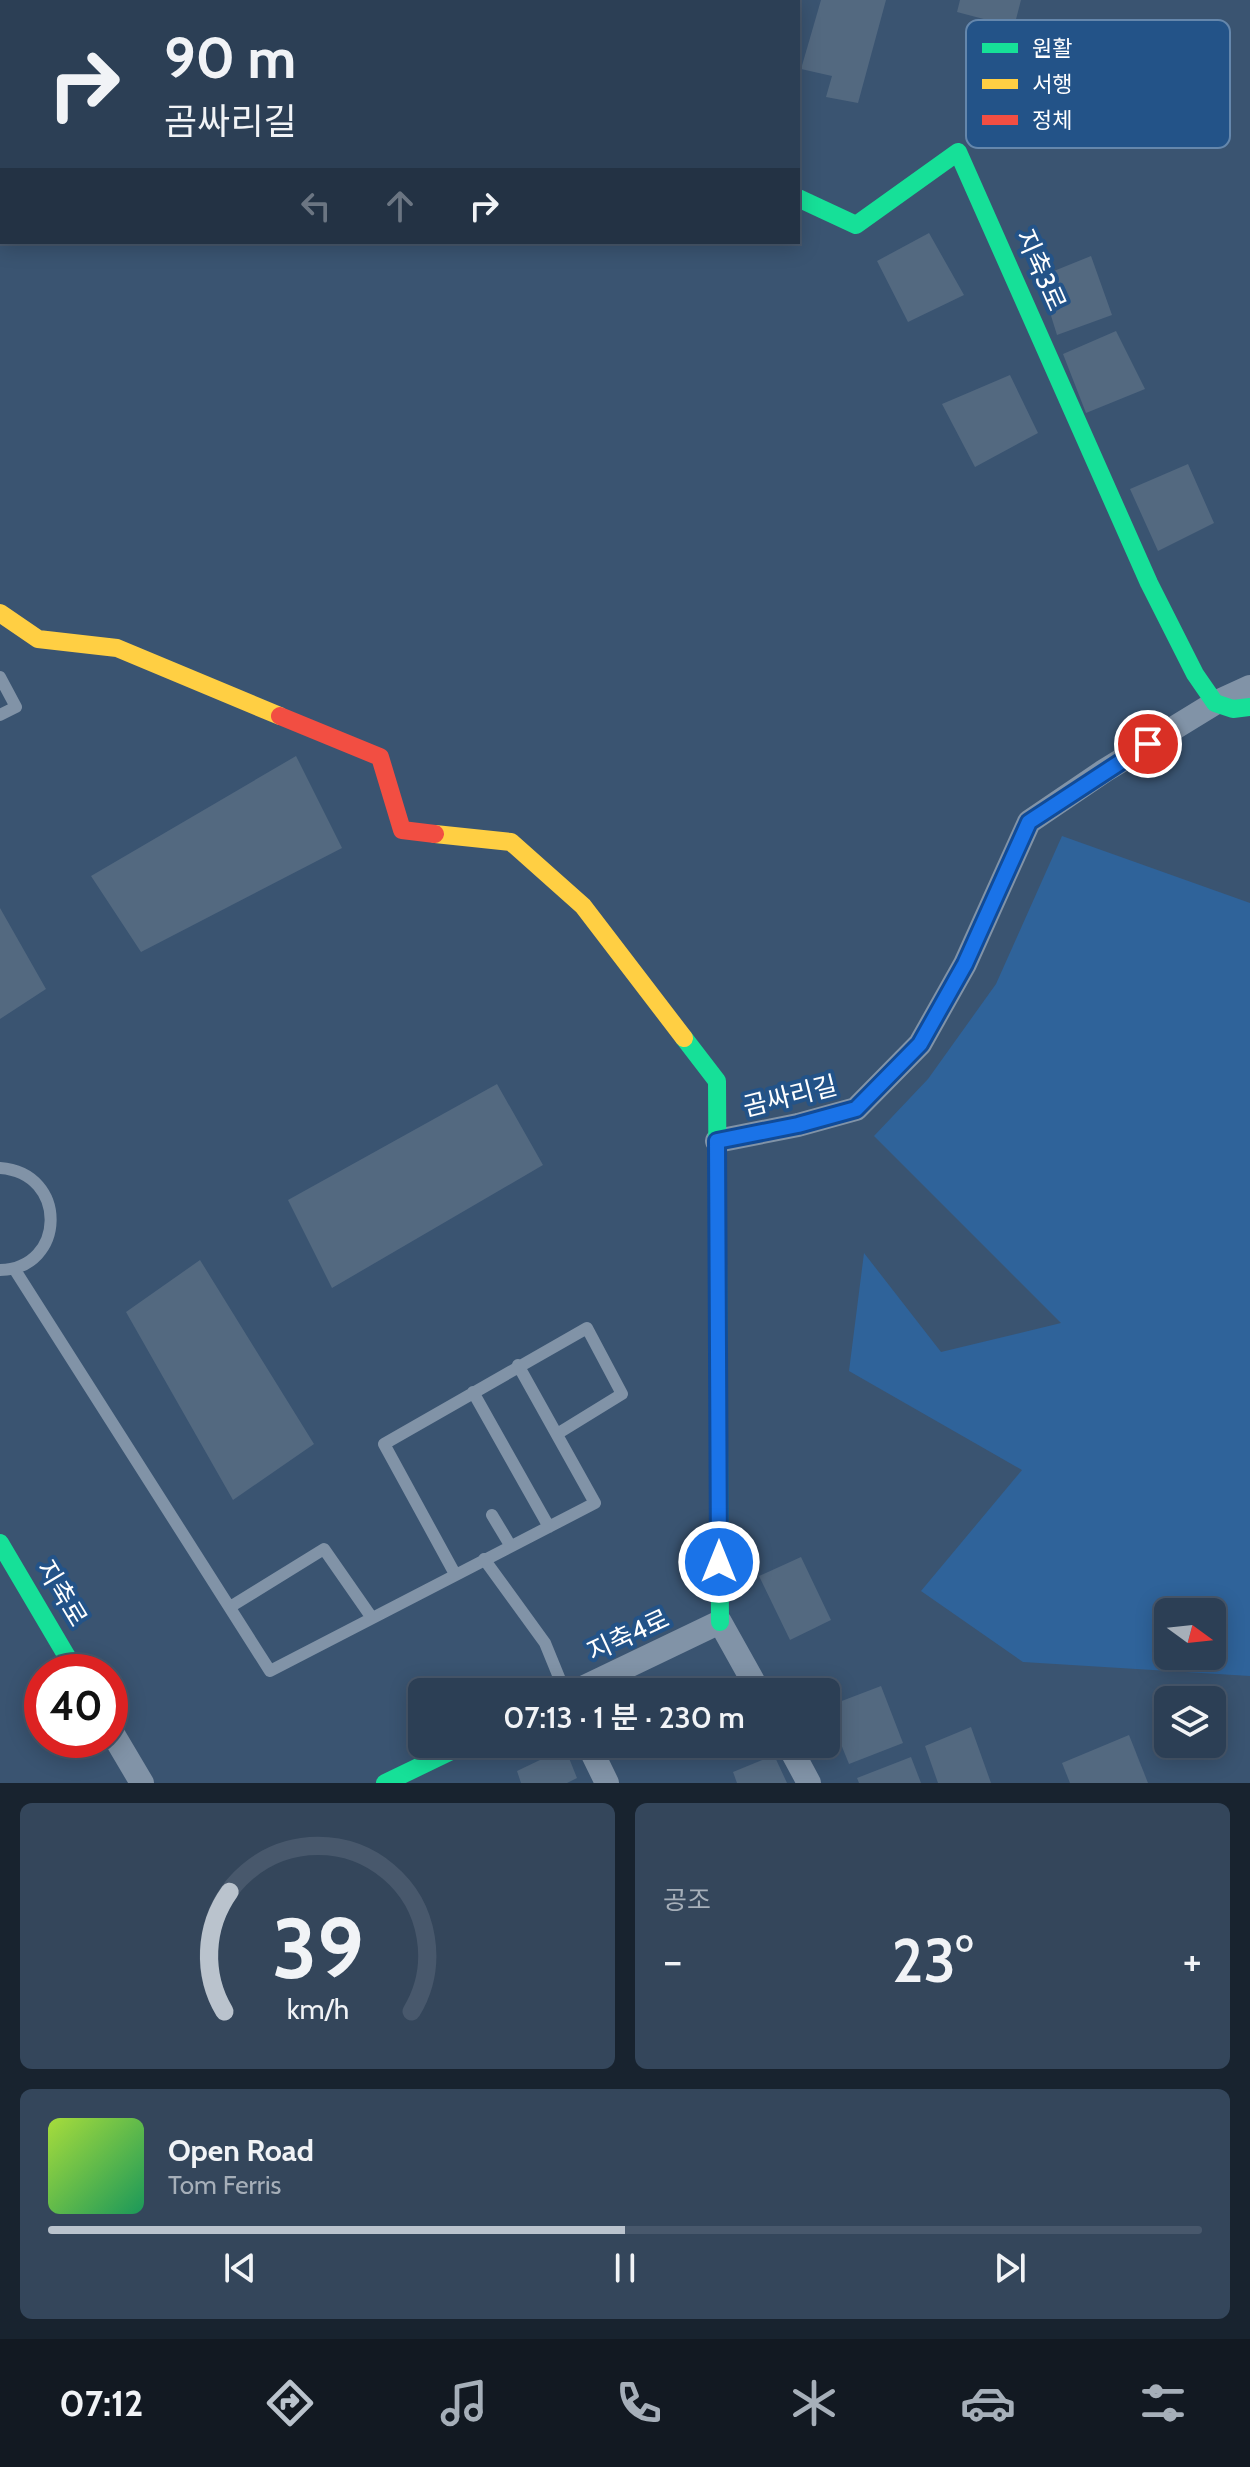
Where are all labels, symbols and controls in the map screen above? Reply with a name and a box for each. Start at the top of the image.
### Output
legend [966,20,1230,148]
text: 90 m [164,24,296,92]
icon: right [32,32,136,136]
text: 원활 [1032,35,1072,62]
text: 서행 [1032,71,1072,98]
text: 곰싸리길 [164,99,296,143]
text: 정체 [1032,107,1072,134]
icon: left [294,184,338,228]
icon: ahead [378,184,422,228]
icon: right [462,184,506,228]
street label: 지축3로 [1009,224,1073,316]
pin [1114,710,1182,778]
icon: arrive [1126,722,1170,766]
street label: 곰싸리길 [740,1069,840,1123]
position arrow [677,1520,761,1604]
street label: 지축로 [30,1554,94,1632]
north arrow [1154,1598,1226,1670]
map controls [1154,1598,1226,1758]
street label: 지축4로 [582,1602,674,1668]
speed limit sign: 40 [24,1654,128,1758]
button: layers [1154,1686,1226,1758]
text: 07:13 · 1 분 · 230 m [503,1699,745,1736]
text: 공조 [663,1884,711,1916]
text: 39 [272,1898,363,1999]
text: 23° [892,1924,973,1997]
text: − [663,1934,682,1987]
text: + [1183,1934,1202,1987]
text: km/h [286,1991,349,2026]
text: Open Road [168,2132,314,2169]
text: Tom Ferris [168,2169,281,2201]
icon: previous [218,2246,262,2290]
icon: pause [603,2246,647,2290]
icon: next [988,2246,1032,2290]
icon: directions [262,2375,318,2431]
icon: music [436,2375,492,2431]
icon: phone [611,2375,667,2431]
icon: climate [786,2375,842,2431]
icon: car [960,2375,1016,2431]
icon: filters [1135,2375,1191,2431]
text: 07:12 [59,2381,143,2425]

